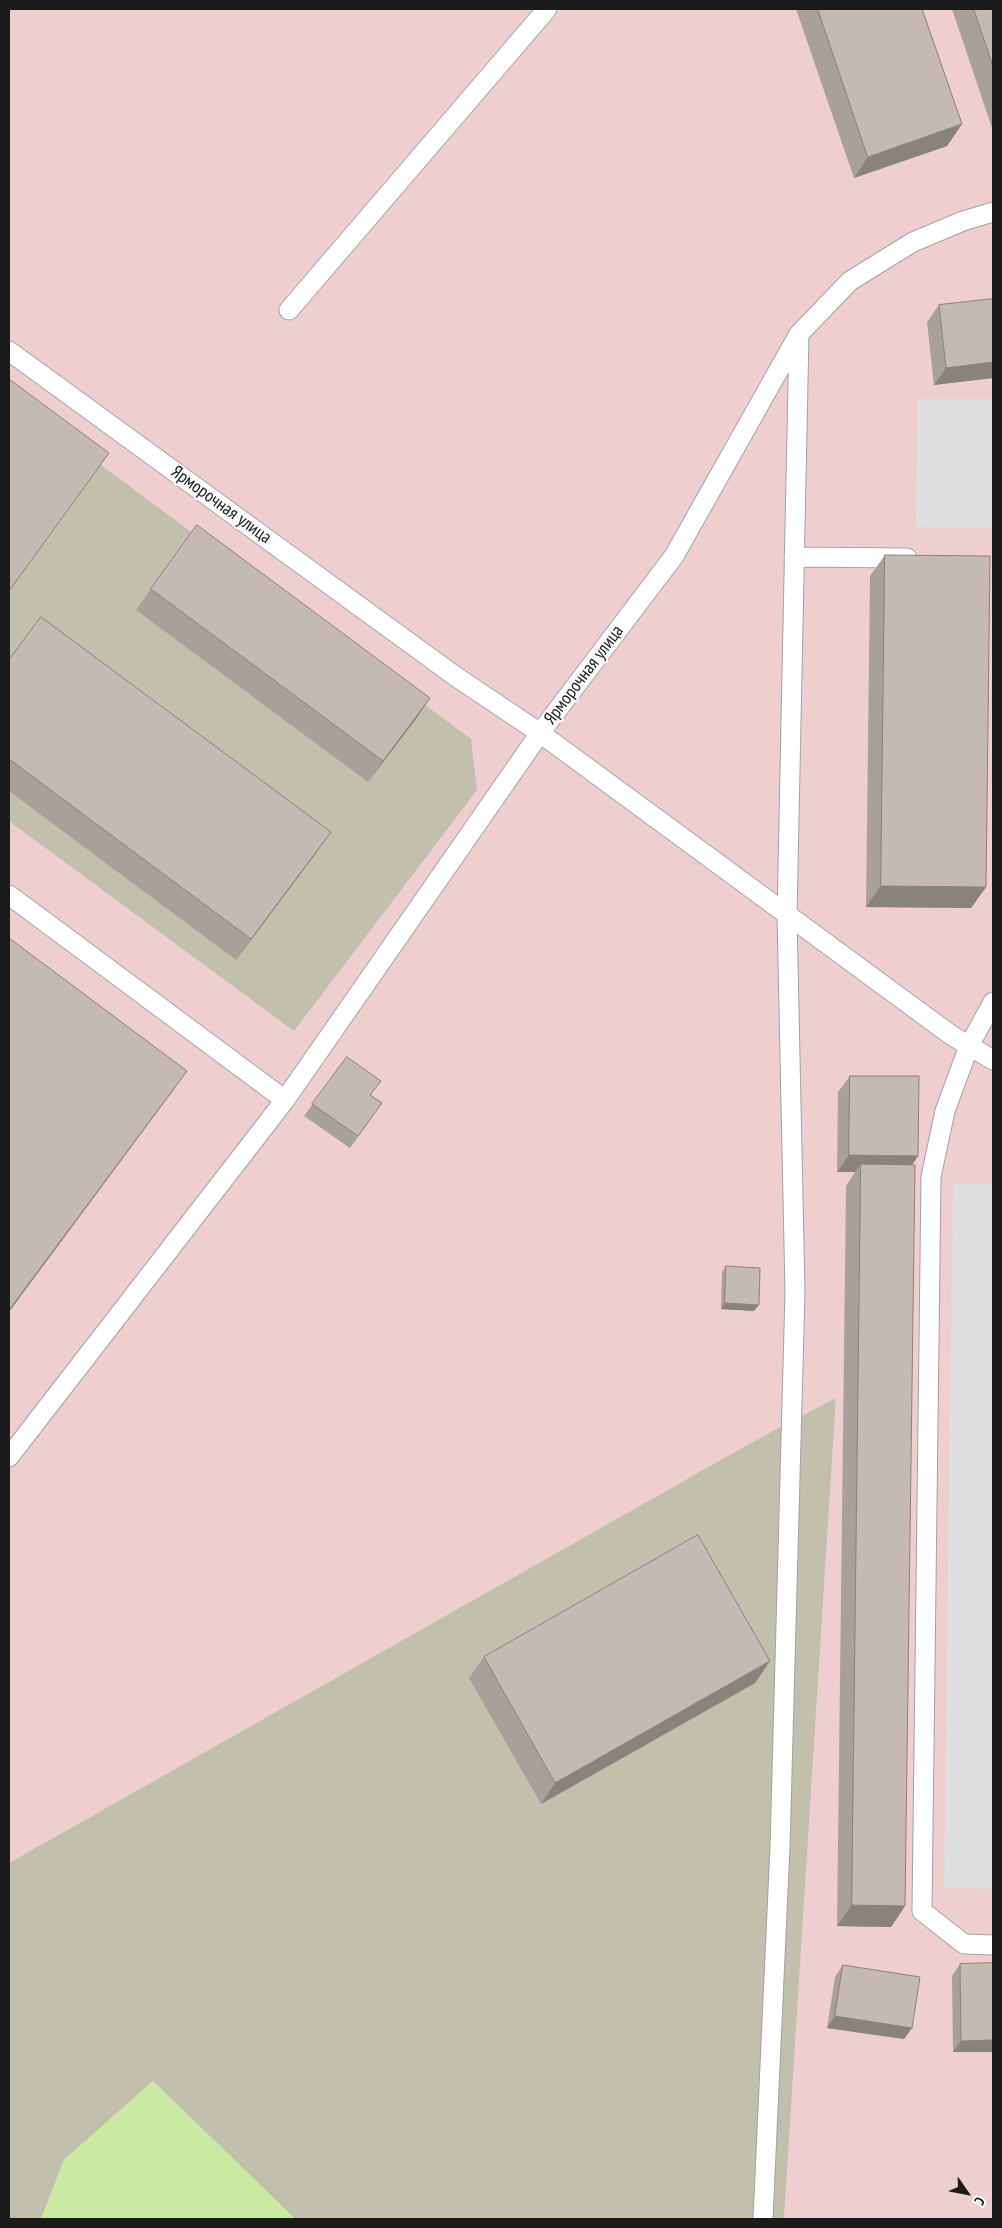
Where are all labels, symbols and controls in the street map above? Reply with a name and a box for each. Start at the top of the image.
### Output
street label: Ярморочная улица [167,461,275,549]
street label: Ярморочная улица [540,621,628,729]
north arrow [942,2168,992,2218]
text: С [970,2194,989,2209]

